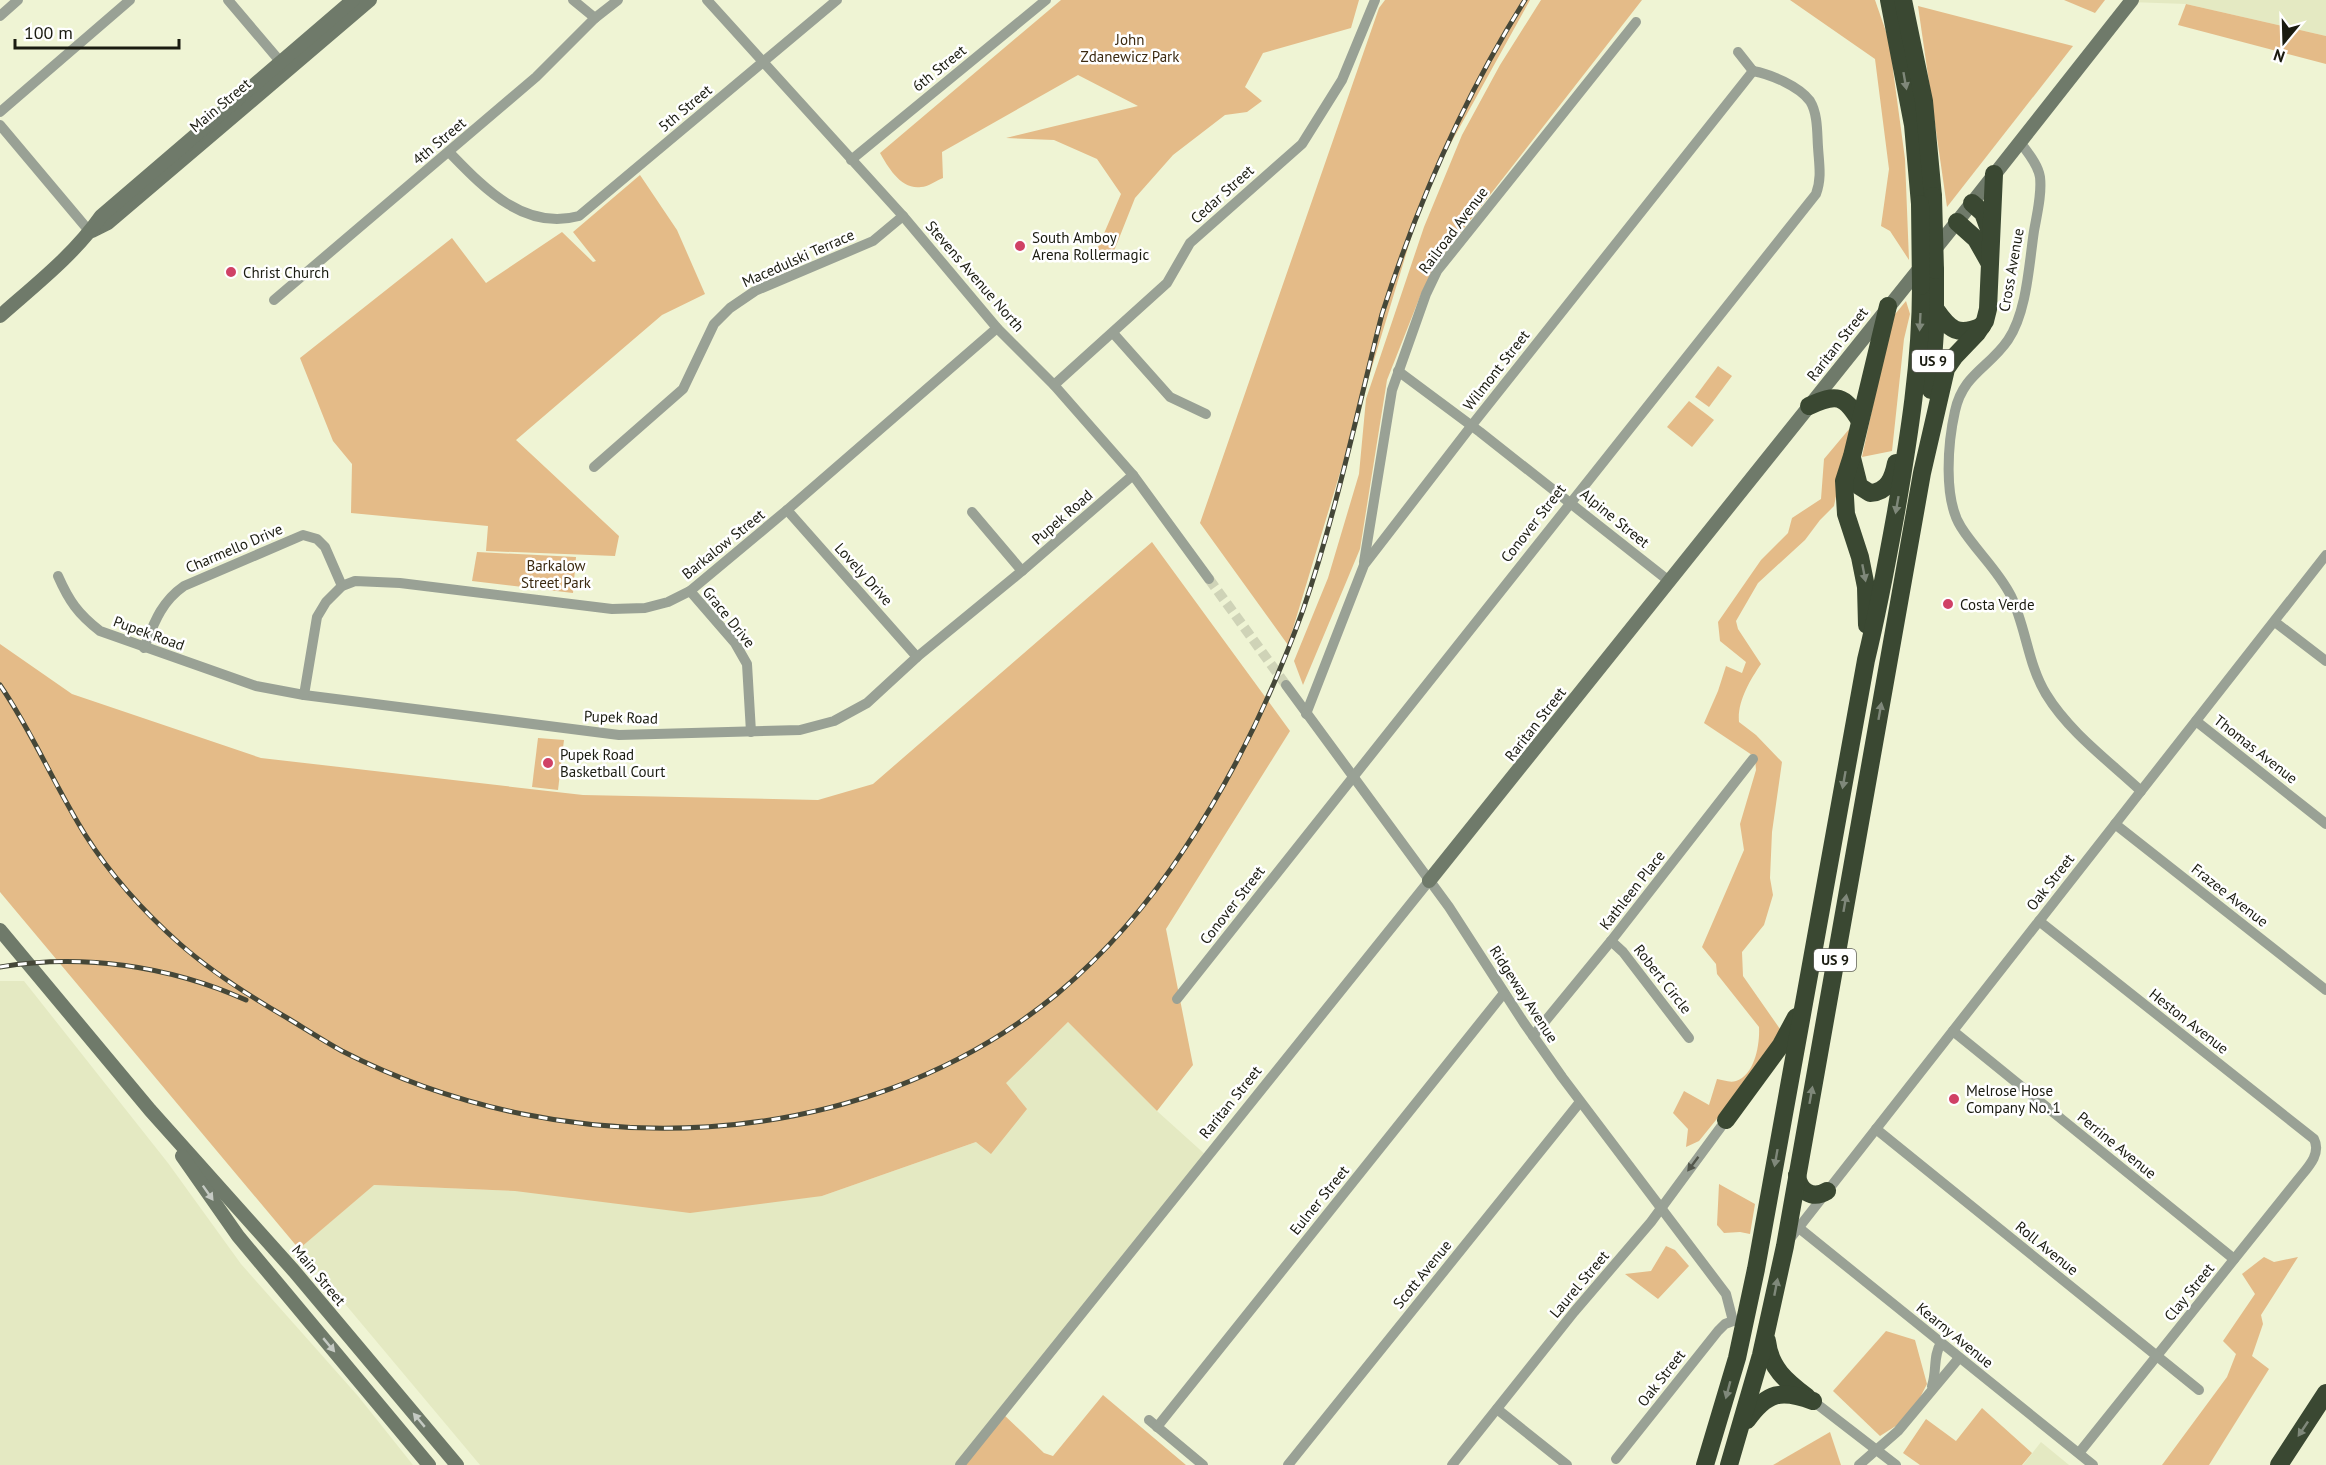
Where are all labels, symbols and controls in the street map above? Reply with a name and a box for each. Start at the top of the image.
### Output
scale bar [15,12,178,50]
north arrow [2254,12,2314,72]
text: 100 m [24,21,73,44]
park label: John Zdanewicz Park [1081,30,1180,66]
street label: 6th Street [908,41,970,95]
text: N [2271,45,2287,67]
one-way arrow [1901,72,1910,91]
street label: Main Street [186,74,254,136]
street label: 5th Street [654,80,716,136]
street label: 4th Street [408,113,470,169]
street label: Cedar Street [1186,161,1258,227]
street label: Railroad Avenue [1414,183,1492,277]
street label: Stevens Avenue North [922,217,1028,335]
street label: Macedulski Terrace [739,225,857,291]
street label: Cross Avenue [1994,227,2028,313]
place label: South Amboy Arena Rollermagic [1032,228,1150,264]
marker: South Amboy Arena Rollermagic [1013,239,1027,253]
place label: Christ Church [243,263,329,282]
marker: Christ Church [224,265,238,279]
street label: Raritan Street [1802,303,1872,385]
one-way arrow [1916,312,1925,331]
street label: Wilmont Street [1459,326,1533,414]
road number: US 9 [1912,350,1954,372]
street label: Conover Street [1497,480,1569,566]
street label: Alpine Street [1577,484,1653,552]
street label: Pupek Road [1028,485,1096,549]
one-way arrow [1892,496,1901,515]
street label: Barkalow Street [678,505,768,583]
street label: Charmello Drive [183,519,285,577]
street label: Lovely Drive [831,539,897,609]
park label: Barkalow Street Park [521,556,592,592]
one-way arrow [1860,564,1869,583]
street label: Grace Drive [699,583,759,651]
place label: Costa Verde [1960,595,2035,614]
marker: Costa Verde [1941,597,1955,611]
street label: Pupek Road [111,611,187,655]
street label: Raritan Street [1500,683,1570,765]
one-way arrow [1875,701,1884,720]
street label: Pupek Road [584,706,658,728]
street label: Thomas Avenue [2210,710,2302,788]
place label: Pupek Road Basketball Court [560,745,665,781]
marker: Pupek Road Basketball Court [541,756,555,770]
one-way arrow [1839,770,1848,789]
street label: Kathleen Place [1595,847,1669,933]
street label: Oak Street [2022,850,2078,914]
street label: Frazee Avenue [2188,859,2272,931]
street label: Conover Street [1196,862,1268,948]
one-way arrow [1841,893,1850,912]
street label: Robert Circle [1630,940,1696,1018]
street label: Ridgeway Avenue [1486,942,1562,1046]
road number: US 9 [1814,949,1856,971]
street label: Heston Avenue [2145,984,2233,1058]
street label: Raritan Street [1195,1062,1265,1142]
place label: Melrose Hose Company No. 1 [1966,1081,2061,1117]
one-way arrow [1807,1085,1816,1104]
marker: Melrose Hose Company No. 1 [1947,1092,1961,1106]
street label: Perrine Avenue [2074,1107,2160,1183]
one-way arrow [1772,1148,1781,1167]
one-way arrow [1688,1156,1700,1171]
street label: Eulner Street [1285,1161,1353,1239]
one-way arrow [202,1184,214,1200]
street label: Roll Avenue [2012,1217,2082,1279]
street label: Scott Avenue [1389,1236,1455,1312]
street label: Main Street [288,1241,350,1309]
street label: Laurel Street [1545,1246,1613,1322]
street label: Clay Street [2160,1259,2218,1325]
one-way arrow [1772,1277,1781,1296]
street label: Kearny Avenue [1913,1298,1997,1372]
one-way arrow [323,1337,336,1353]
street label: Oak Street [1633,1346,1689,1410]
one-way arrow [1723,1380,1733,1399]
one-way arrow [413,1413,426,1428]
one-way arrow [2297,1421,2308,1437]

